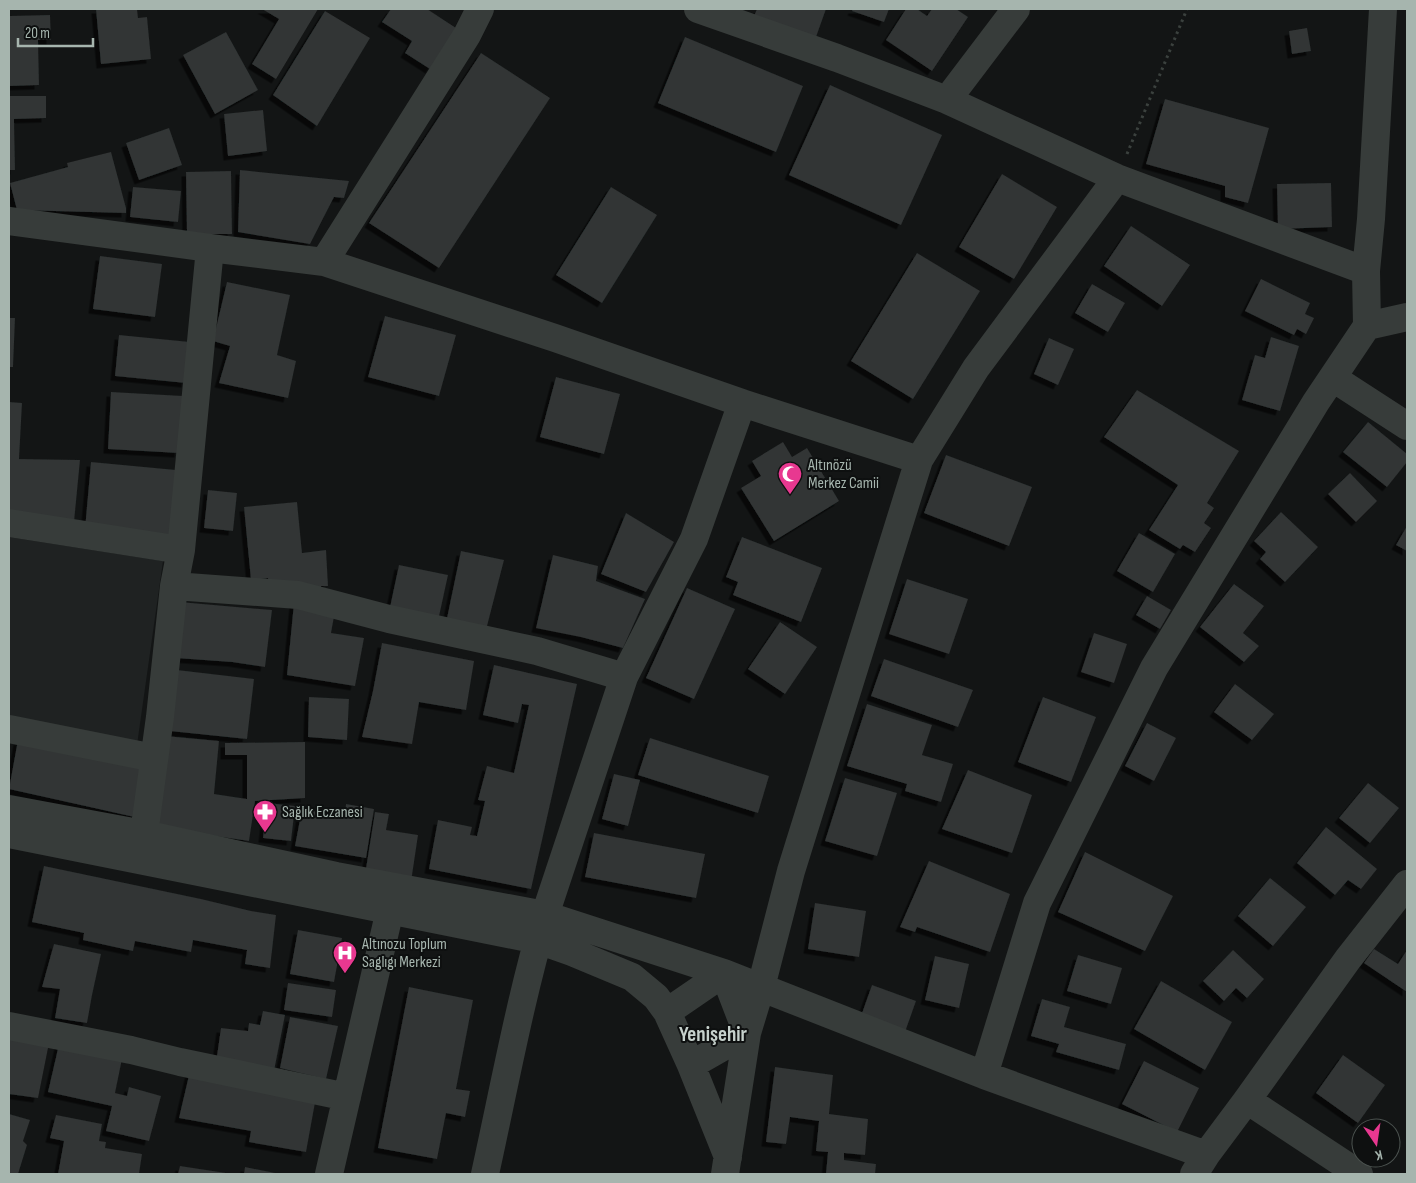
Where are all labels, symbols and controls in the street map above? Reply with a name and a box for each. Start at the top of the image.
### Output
scale bar [18,15,92,47]
text: 20 m [25,24,50,43]
place label: Altınözü Merkez Camii [807,456,879,493]
mosque icon: Altınözü Merkez Camii [777,461,803,495]
pharmacy icon: Sağlık Eczanesi [252,799,278,833]
place label: Sağlık Eczanesi [282,803,363,822]
place label: Altınozu Toplum Saglıgı Merkezi [361,935,447,972]
hospital icon: Altınozu Toplum Saglıgı Merkezi [332,940,358,974]
district label: Yenişehir [679,1022,748,1047]
north arrow [1351,1118,1401,1168]
text: K [1373,1146,1384,1164]

